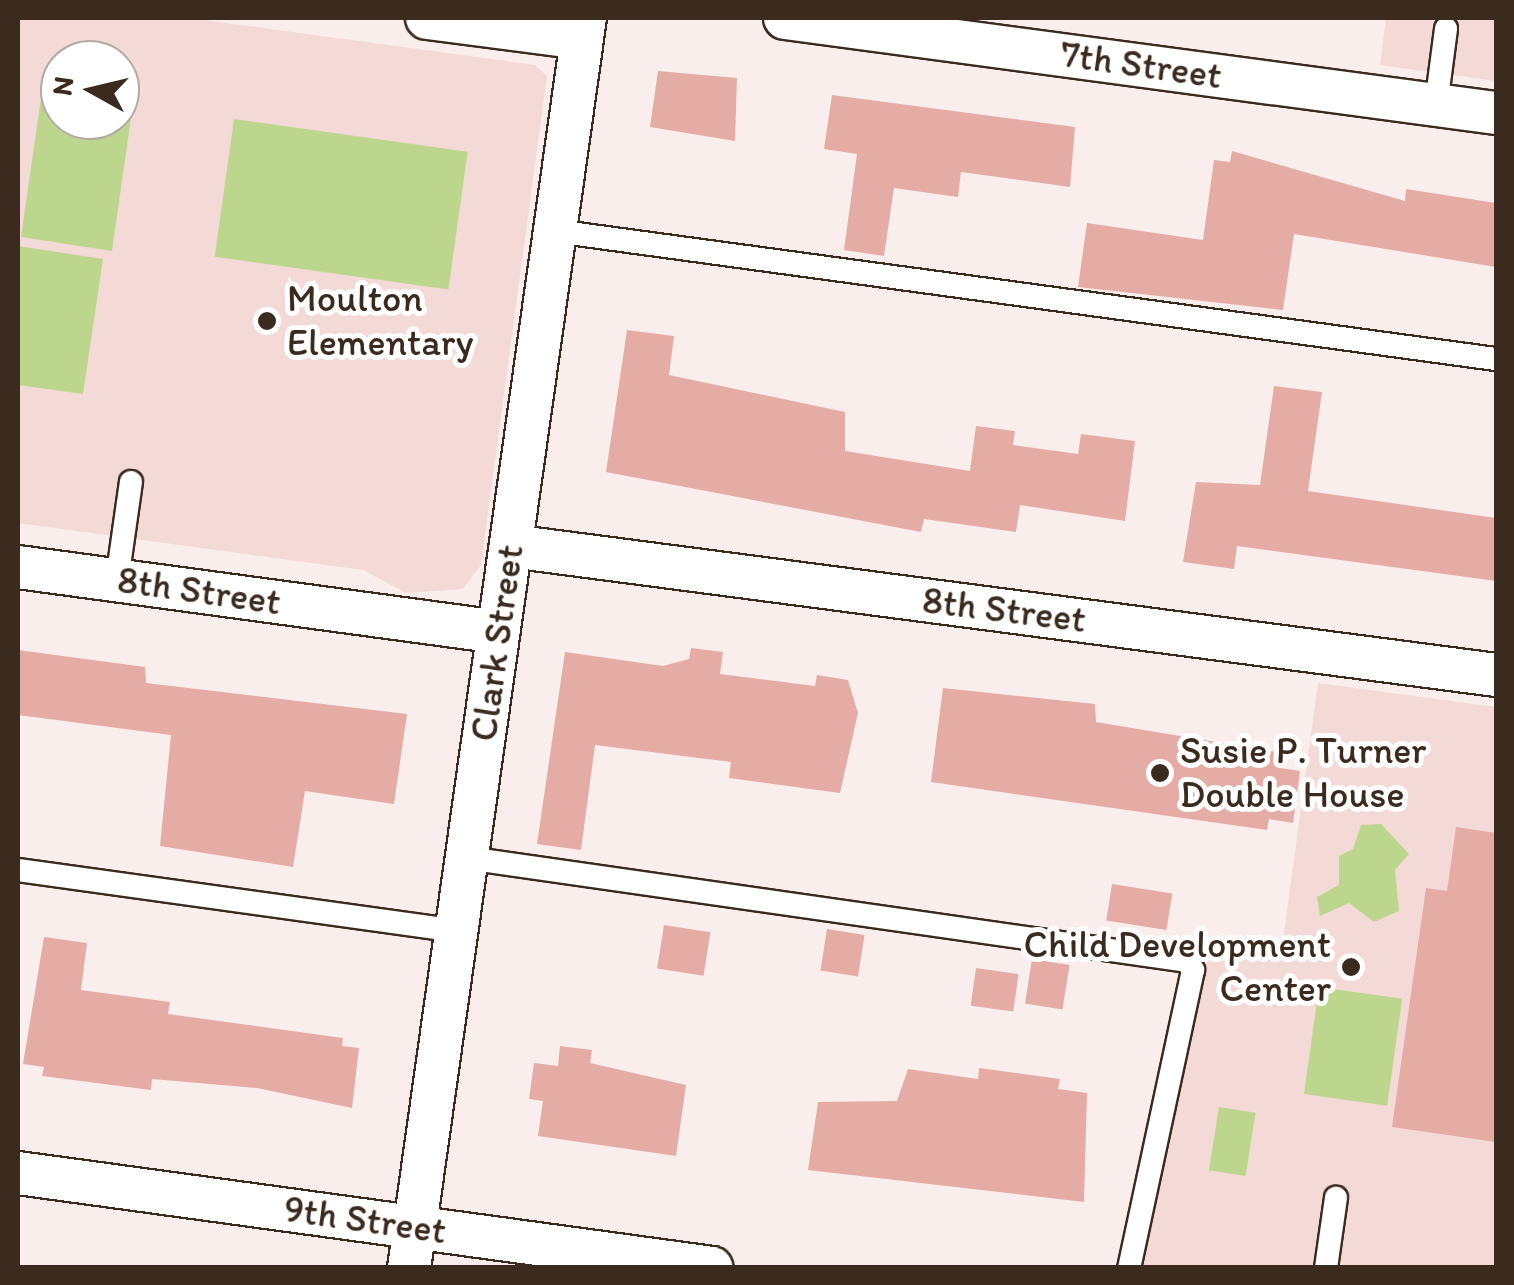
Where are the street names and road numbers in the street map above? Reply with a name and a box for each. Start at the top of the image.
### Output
street label: 7th Street [1058,31,1224,99]
street label: Clark Street [461,542,533,744]
street label: 8th Street [115,557,283,625]
street label: 8th Street [920,577,1088,643]
street label: 9th Street [281,1186,449,1254]

